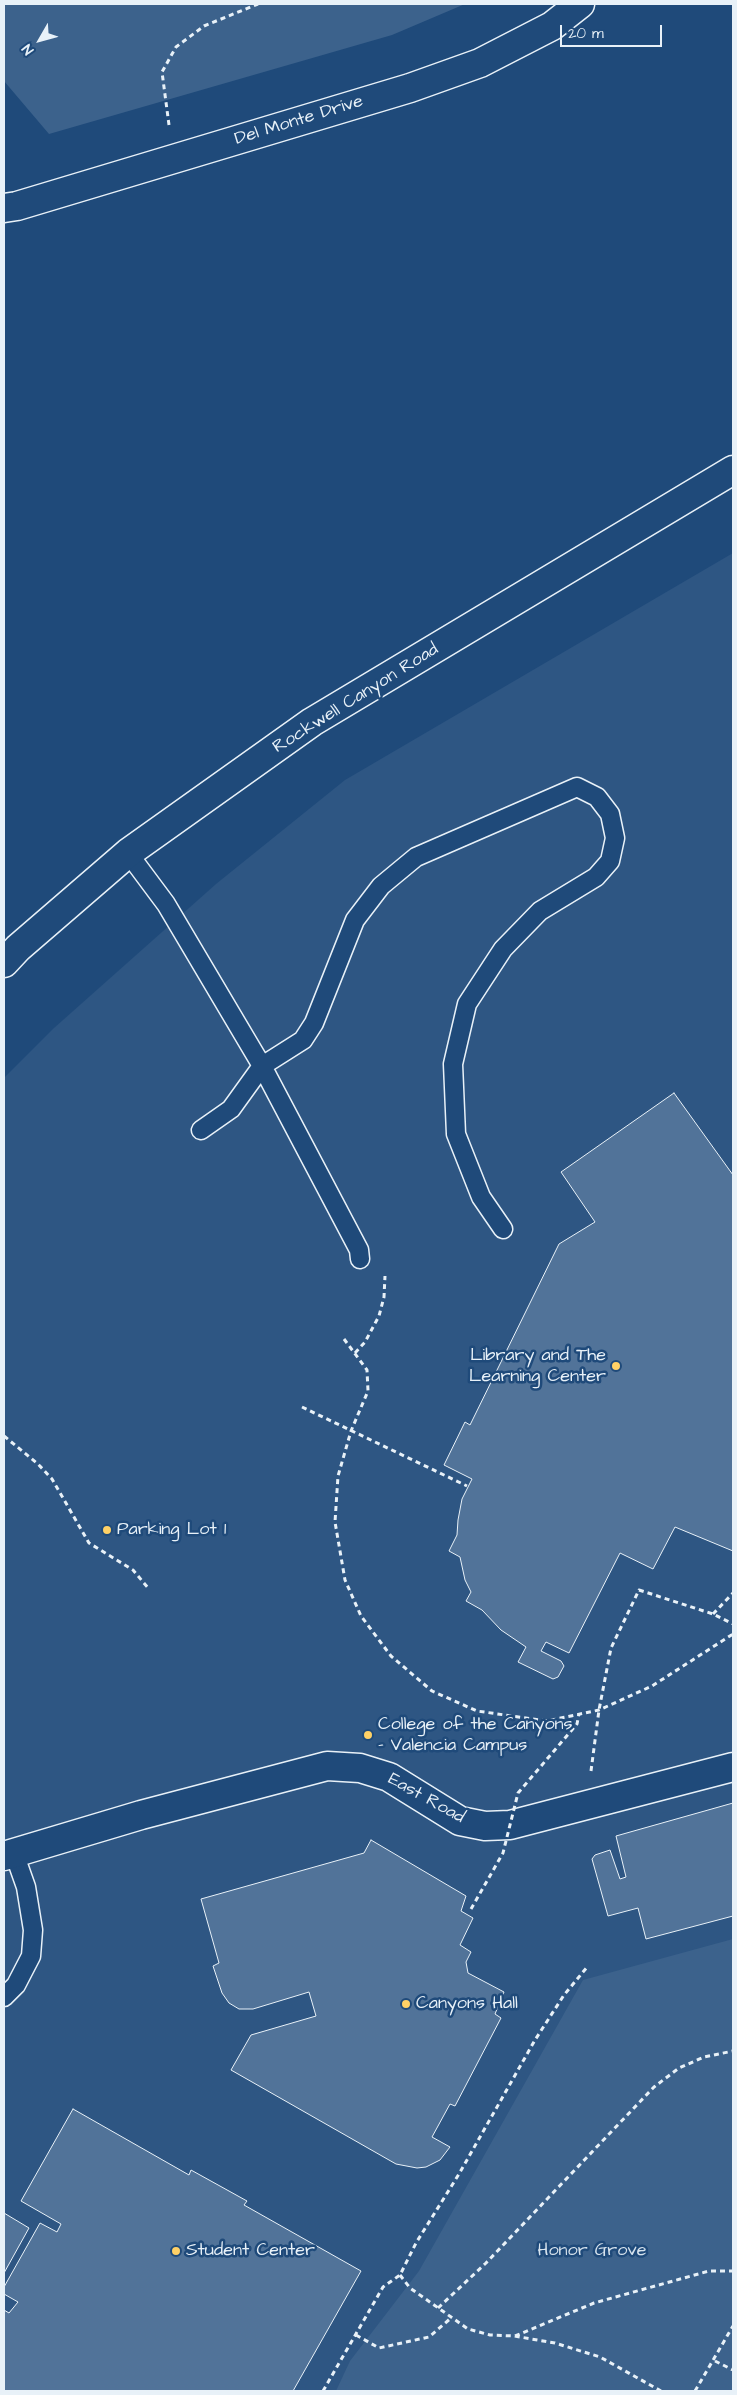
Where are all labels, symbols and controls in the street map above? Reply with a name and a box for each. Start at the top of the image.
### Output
north arrow [15,15,65,65]
scale bar [562,15,664,47]
text: 20 m [568,23,604,44]
text: N [18,40,39,59]
street label: Del Monte Drive [232,91,366,151]
street label: Rockwell Canyon Road [269,639,443,759]
place label: Library and The Learning Center [469,1345,606,1388]
marker: Library and The Learning Center [610,1360,622,1372]
place label: Parking Lot 1 [117,1519,226,1541]
marker: Parking Lot 1 [101,1524,113,1536]
place label: College of the Canyons - Valencia Campus [378,1714,573,1756]
marker: College of the Canyons - Valencia Campus [362,1729,374,1741]
street label: East Road [384,1769,468,1829]
place label: Canyons Hall [416,1993,518,2015]
marker: Canyons Hall [400,1998,412,2010]
place label: Student Center [186,2240,315,2262]
park label: Honor Grove [538,2240,646,2262]
marker: Student Center [170,2245,182,2257]

